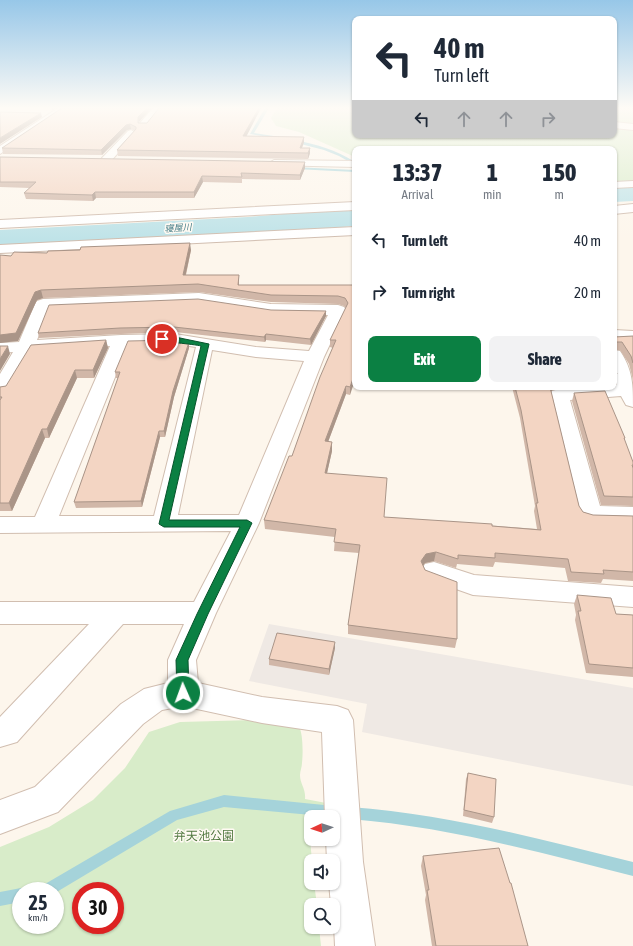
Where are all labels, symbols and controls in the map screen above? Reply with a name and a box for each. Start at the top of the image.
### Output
icon: left [368,32,420,84]
text: 40 m [434,32,484,64]
text: Turn left [434,65,489,86]
icon: left [411,108,433,130]
icon: ahead [453,108,475,130]
icon: ahead [495,108,517,130]
icon: right [537,108,559,130]
text: 13:37 [393,159,442,186]
text: 1 [487,159,498,186]
text: 150 [542,159,576,186]
text: Arrival [402,187,433,202]
text: min [483,187,502,202]
text: m [555,187,564,202]
water label: 寝屋川 [164,222,193,234]
icon: left [368,229,390,251]
text: Turn left [402,232,448,249]
text: 40 m [574,232,601,249]
icon: right [368,281,390,303]
text: Turn right [402,284,455,301]
text: 20 m [574,284,601,301]
pin [145,322,179,356]
icon: arrive [151,328,173,350]
button: Exit [368,336,481,382]
button: Share [489,336,601,382]
position arrow [162,672,204,714]
north arrow [304,810,340,846]
map controls [304,810,340,934]
park label: 弁天池公園 [174,829,234,843]
button: sound [304,854,340,890]
speed limit sign: 30 [72,882,124,934]
text: 25 [29,891,47,914]
button: search [304,898,340,934]
text: km/h [28,912,48,923]

